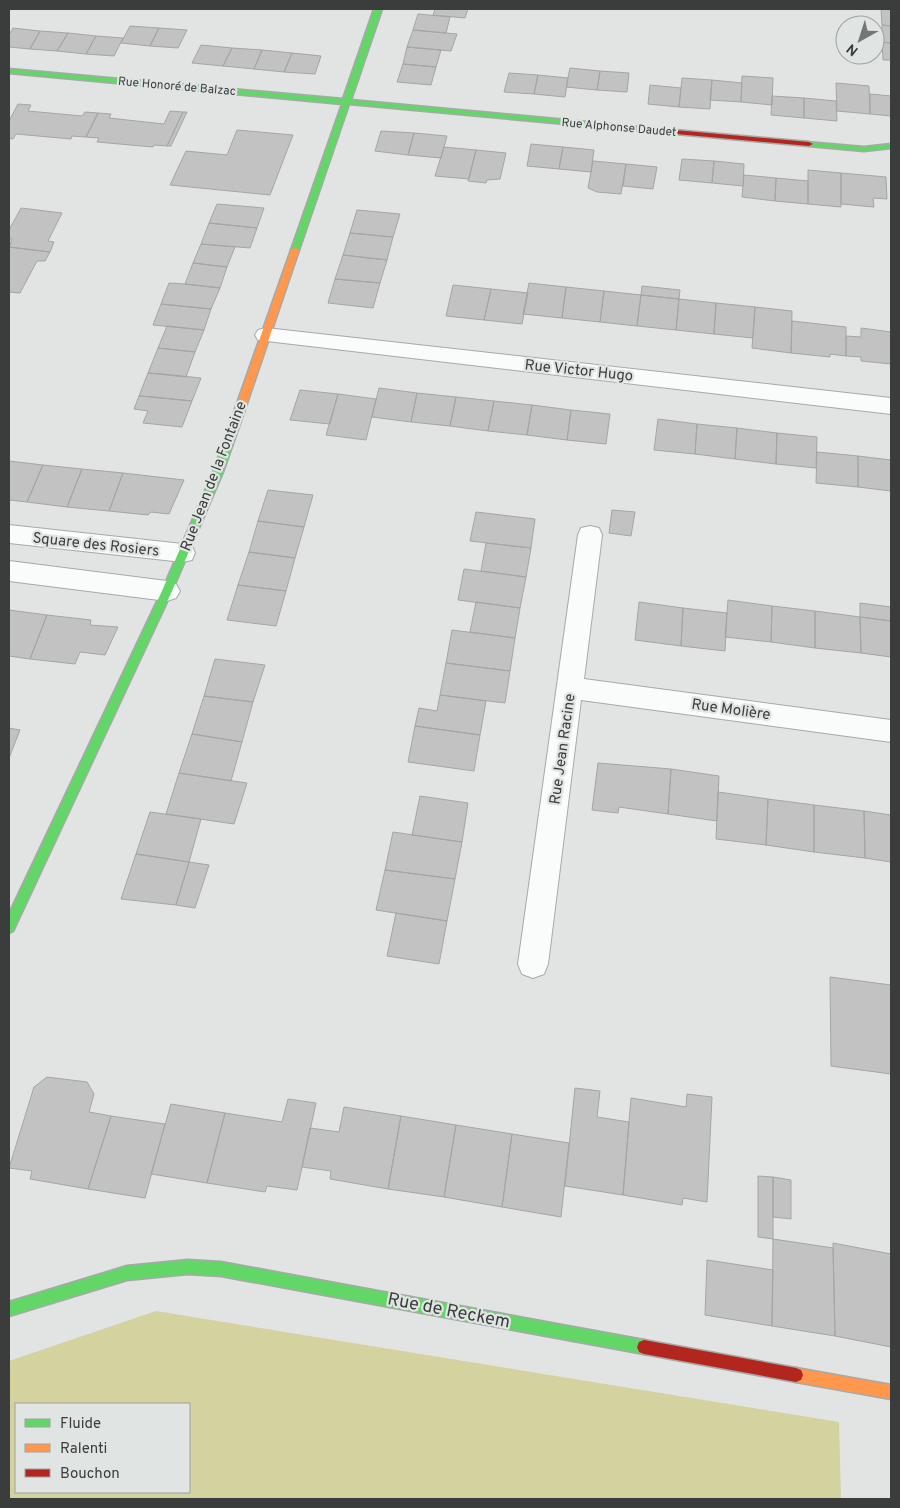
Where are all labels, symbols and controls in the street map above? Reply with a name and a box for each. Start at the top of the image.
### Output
north arrow [835,15,885,65]
text: N [844,39,862,59]
street label: Rue Honoré de Balzac [117,74,236,100]
street label: Rue Alphonse Daudet [561,115,677,141]
street label: Rue Victor Hugo [524,356,634,387]
street label: Rue Jean de la Fontaine [177,399,252,554]
street label: Square des Rosiers [32,529,160,562]
street label: Rue Jean Racine [546,692,581,806]
street label: Rue Molière [690,696,771,725]
street label: Rue de Reckem [385,1288,512,1335]
legend [15,1403,190,1493]
text: Fluide [60,1415,101,1434]
text: Ralenti [60,1440,107,1459]
text: Bouchon [60,1465,120,1484]

